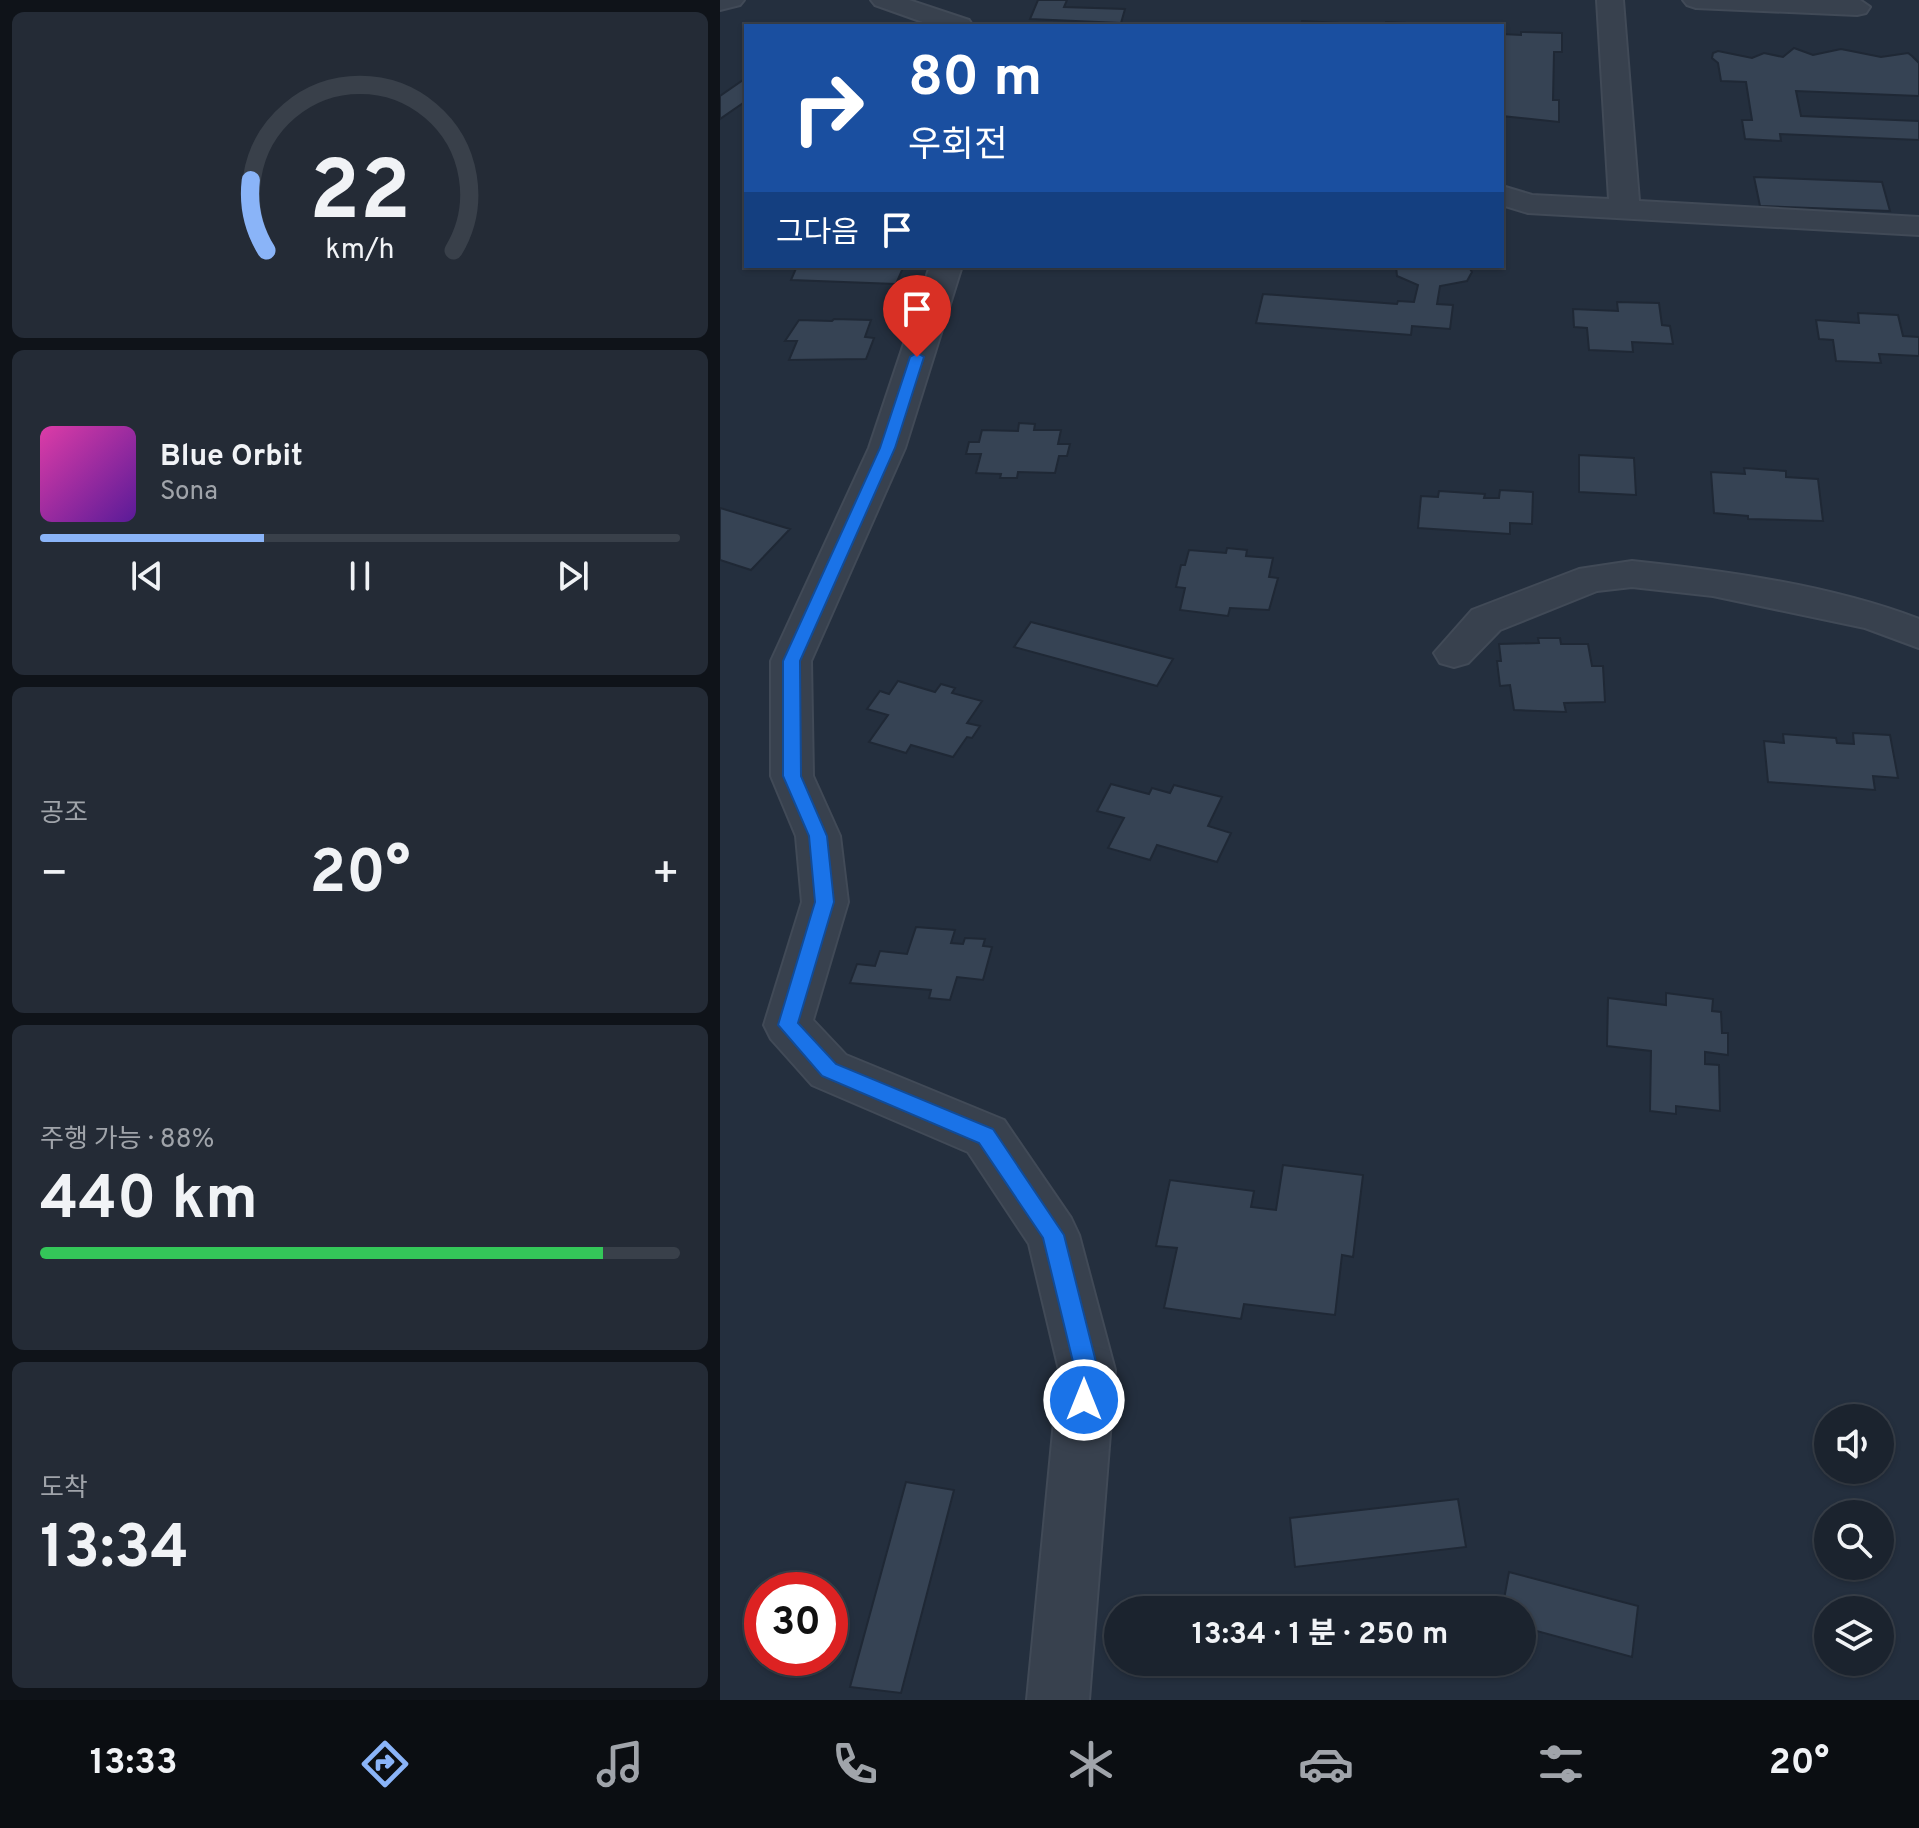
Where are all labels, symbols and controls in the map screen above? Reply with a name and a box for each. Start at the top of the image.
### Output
text: 80 m [908,45,1042,115]
icon: right [776,56,880,160]
text: 우회전 [908,124,1007,170]
text: 22 [309,143,411,248]
icon: arrive [875,208,919,252]
text: 그다음 [776,216,859,253]
text: km/h [325,233,395,269]
pin [883,275,951,357]
icon: arrive [895,287,939,331]
text: Blue Orbit [160,439,303,476]
text: Sona [160,476,218,509]
icon: previous [125,554,169,598]
icon: pause [338,554,382,598]
icon: next [551,554,595,598]
text: 공조 [40,798,88,831]
text: 20° [309,838,411,914]
text: − [40,848,68,904]
text: + [652,848,680,904]
text: 주행 가능 · 88% [40,1124,214,1157]
text: 440 km [40,1164,258,1240]
position arrow [1042,1358,1126,1442]
map controls [1814,1404,1894,1676]
button: sound [1814,1404,1894,1484]
text: 도착 [40,1473,88,1506]
button: search [1814,1500,1894,1580]
text: 13:34 [40,1513,189,1589]
speed limit sign: 30 [744,1572,848,1676]
button: layers [1814,1596,1894,1676]
text: 13:34 · 1 분 · 250 m [1192,1617,1448,1654]
icon: directions [357,1736,413,1792]
icon: music [592,1736,648,1792]
icon: phone [827,1736,883,1792]
icon: climate [1063,1736,1119,1792]
icon: car [1298,1736,1354,1792]
icon: filters [1533,1736,1589,1792]
text: 13:33 [90,1741,178,1787]
text: 20° [1769,1741,1829,1787]

